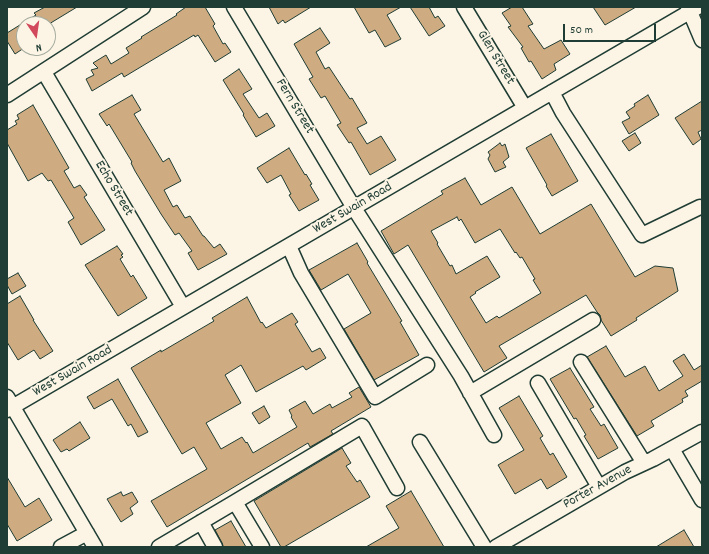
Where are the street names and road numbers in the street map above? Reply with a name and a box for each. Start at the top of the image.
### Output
street label: Glen Street [472,28,518,88]
street label: Fern Street [271,76,317,138]
street label: Echo Street [90,158,136,220]
street label: West Swain Road [310,180,396,238]
street label: West Swain Road [30,343,116,401]
street label: Porter Avenue [561,462,635,514]

